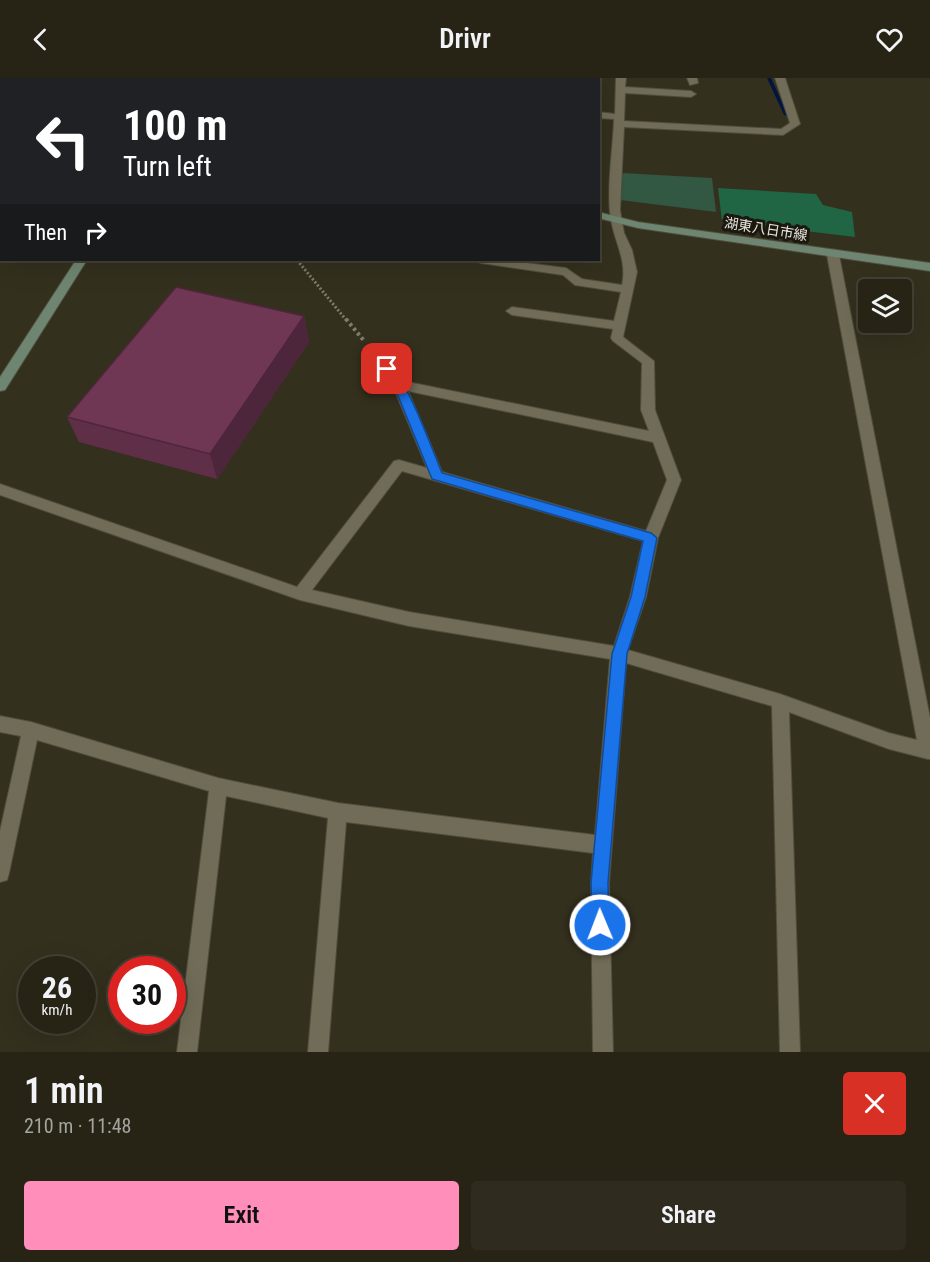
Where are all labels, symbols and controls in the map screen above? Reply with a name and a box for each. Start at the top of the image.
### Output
icon: back [24,23,57,56]
text: Drivr [439,23,491,55]
icon: heart [873,23,906,56]
text: 100 m [123,101,228,150]
icon: left [24,102,102,180]
text: Turn left [123,151,212,183]
street label: 湖東八日市線 [723,215,809,243]
icon: right [79,216,112,249]
text: Then [24,220,67,245]
map controls [858,279,912,333]
button: layers [858,279,912,333]
pin [361,343,412,394]
icon: arrive [370,352,403,385]
position arrow [568,893,632,957]
speed limit sign: 30 [108,956,186,1034]
text: 26 [42,970,72,1005]
text: km/h [42,1001,72,1019]
text: 1 min [24,1070,104,1112]
button: close [843,1072,906,1135]
text: 210 m · 11:48 [24,1114,131,1138]
button: Exit [24,1181,459,1250]
button: Share [471,1181,906,1250]

